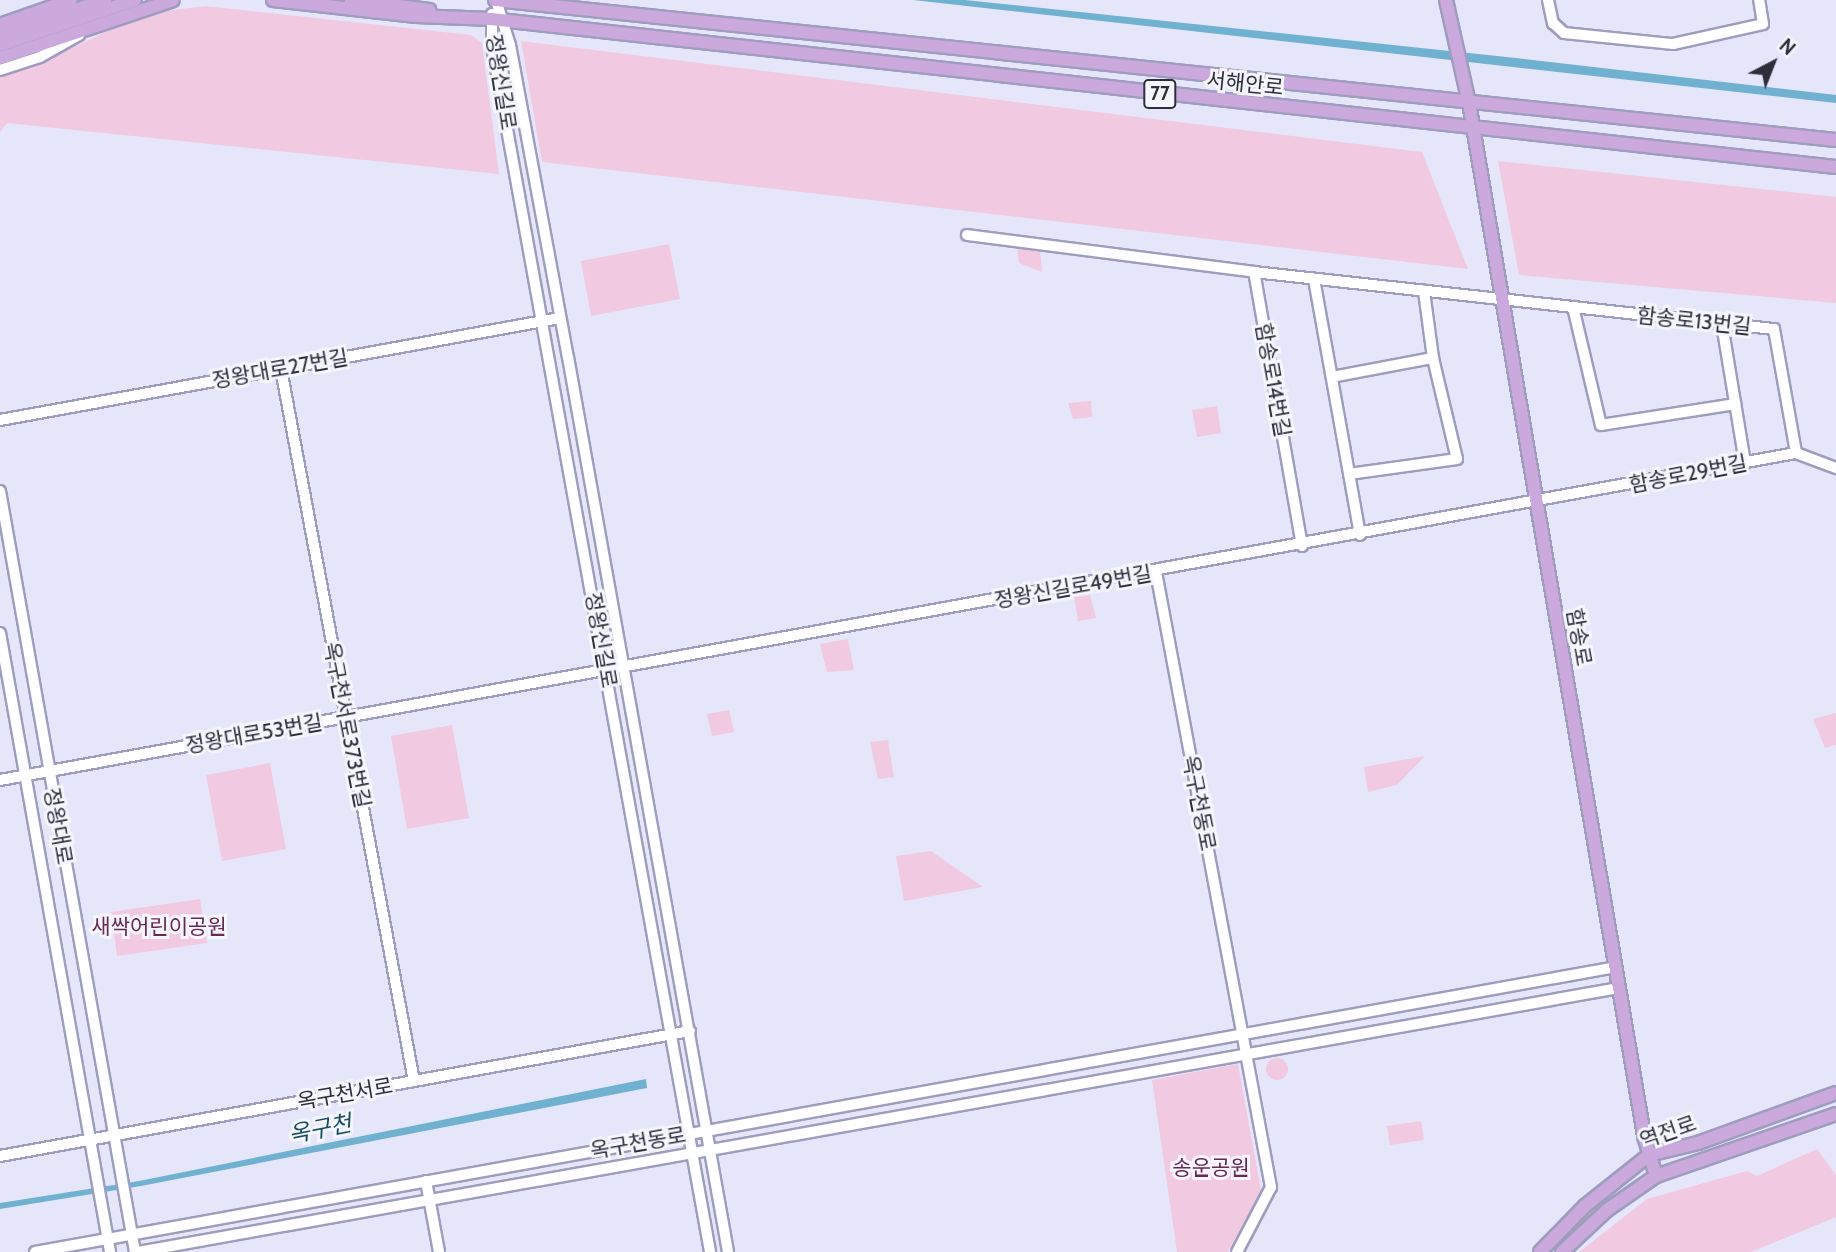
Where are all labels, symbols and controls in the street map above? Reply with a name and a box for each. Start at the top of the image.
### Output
north arrow [1738,28,1808,98]
street label: 정왕신길로 [481,32,521,132]
text: N [1775,34,1800,60]
street label: 서해안로 [1205,67,1285,101]
road number: 77 [1142,78,1178,110]
street label: 함송로13번길 [1636,302,1752,340]
street label: 함송로14번길 [1251,321,1295,439]
street label: 정왕대로27번길 [210,345,350,393]
street label: 함송로29번길 [1627,450,1749,498]
street label: 정왕신길로49번길 [992,561,1154,613]
street label: 정왕신길로 [580,590,622,690]
street label: 함송로 [1562,606,1596,668]
street label: 옥구천서로373번길 [319,640,375,810]
street label: 정왕대로53번길 [184,710,324,758]
street label: 옥구천동로 [1177,753,1221,853]
street label: 정왕대로 [39,786,77,866]
park label: 새싹어린이공원 [91,914,227,940]
street label: 옥구천서로 [295,1073,395,1115]
water label: 옥구천 [286,1109,354,1149]
street label: 역전로 [1636,1111,1700,1153]
street label: 옥구천동로 [588,1122,688,1164]
park label: 송운공원 [1172,1155,1250,1181]

